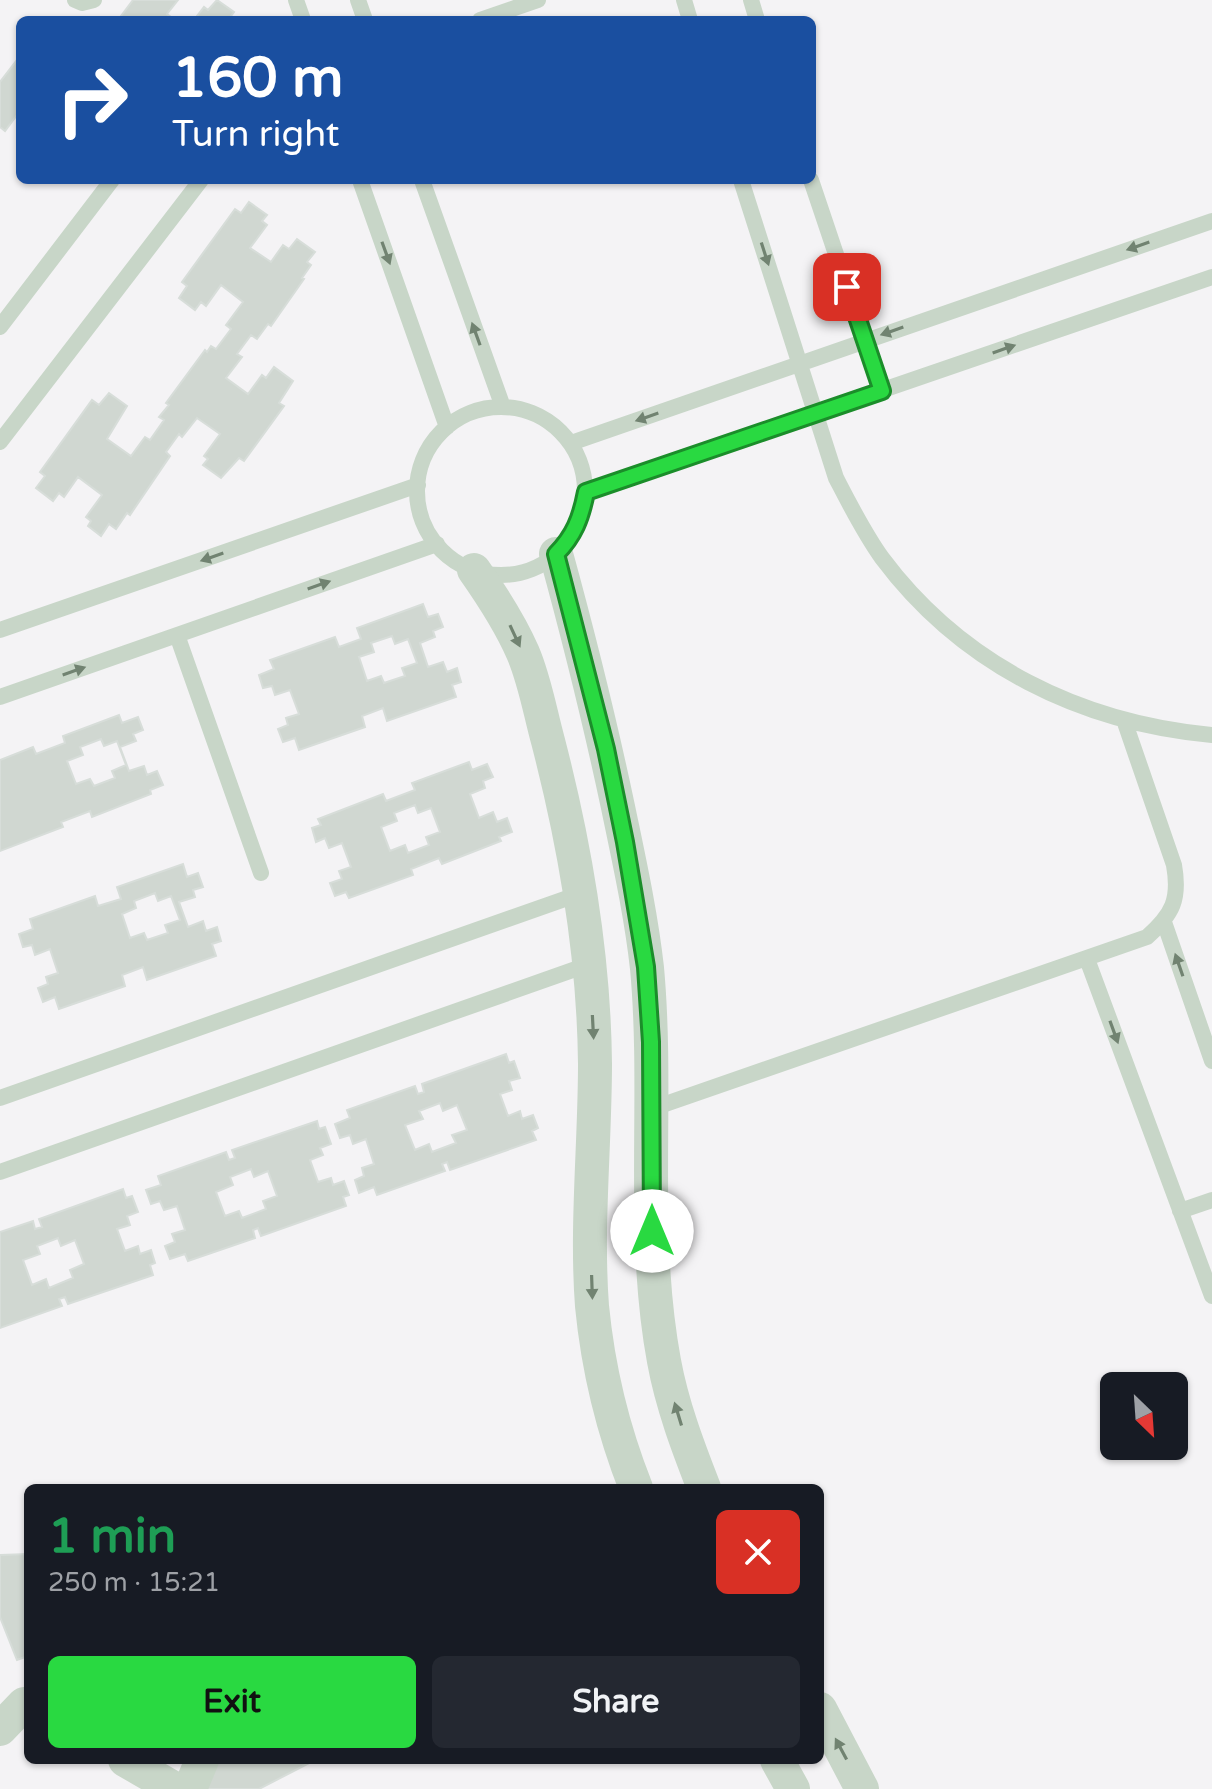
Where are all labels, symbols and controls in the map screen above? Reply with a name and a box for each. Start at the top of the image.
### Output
text: 160 m [172,45,343,112]
icon: right [40,48,144,152]
text: Turn right [172,113,339,156]
one-way arrow [1126,241,1150,253]
one-way arrow [381,242,393,266]
one-way arrow [759,243,772,267]
pin [813,253,881,321]
icon: arrive [825,265,869,309]
one-way arrow [469,321,482,345]
one-way arrow [880,326,904,338]
one-way arrow [992,342,1016,355]
one-way arrow [635,411,659,423]
one-way arrow [199,551,223,563]
one-way arrow [307,579,331,591]
one-way arrow [508,625,522,648]
one-way arrow [62,664,86,677]
one-way arrow [1173,953,1185,977]
one-way arrow [587,1015,600,1040]
one-way arrow [1108,1020,1121,1044]
position arrow [610,1189,694,1273]
one-way arrow [585,1275,598,1300]
north arrow [1100,1372,1188,1460]
map controls [1100,1372,1188,1460]
one-way arrow [671,1402,684,1426]
text: 1 min [48,1508,176,1566]
button: close [716,1510,800,1594]
text: 250 m · 15:21 [48,1567,220,1598]
button: Exit [48,1656,416,1748]
button: Share [432,1656,800,1748]
one-way arrow [834,1738,847,1761]

